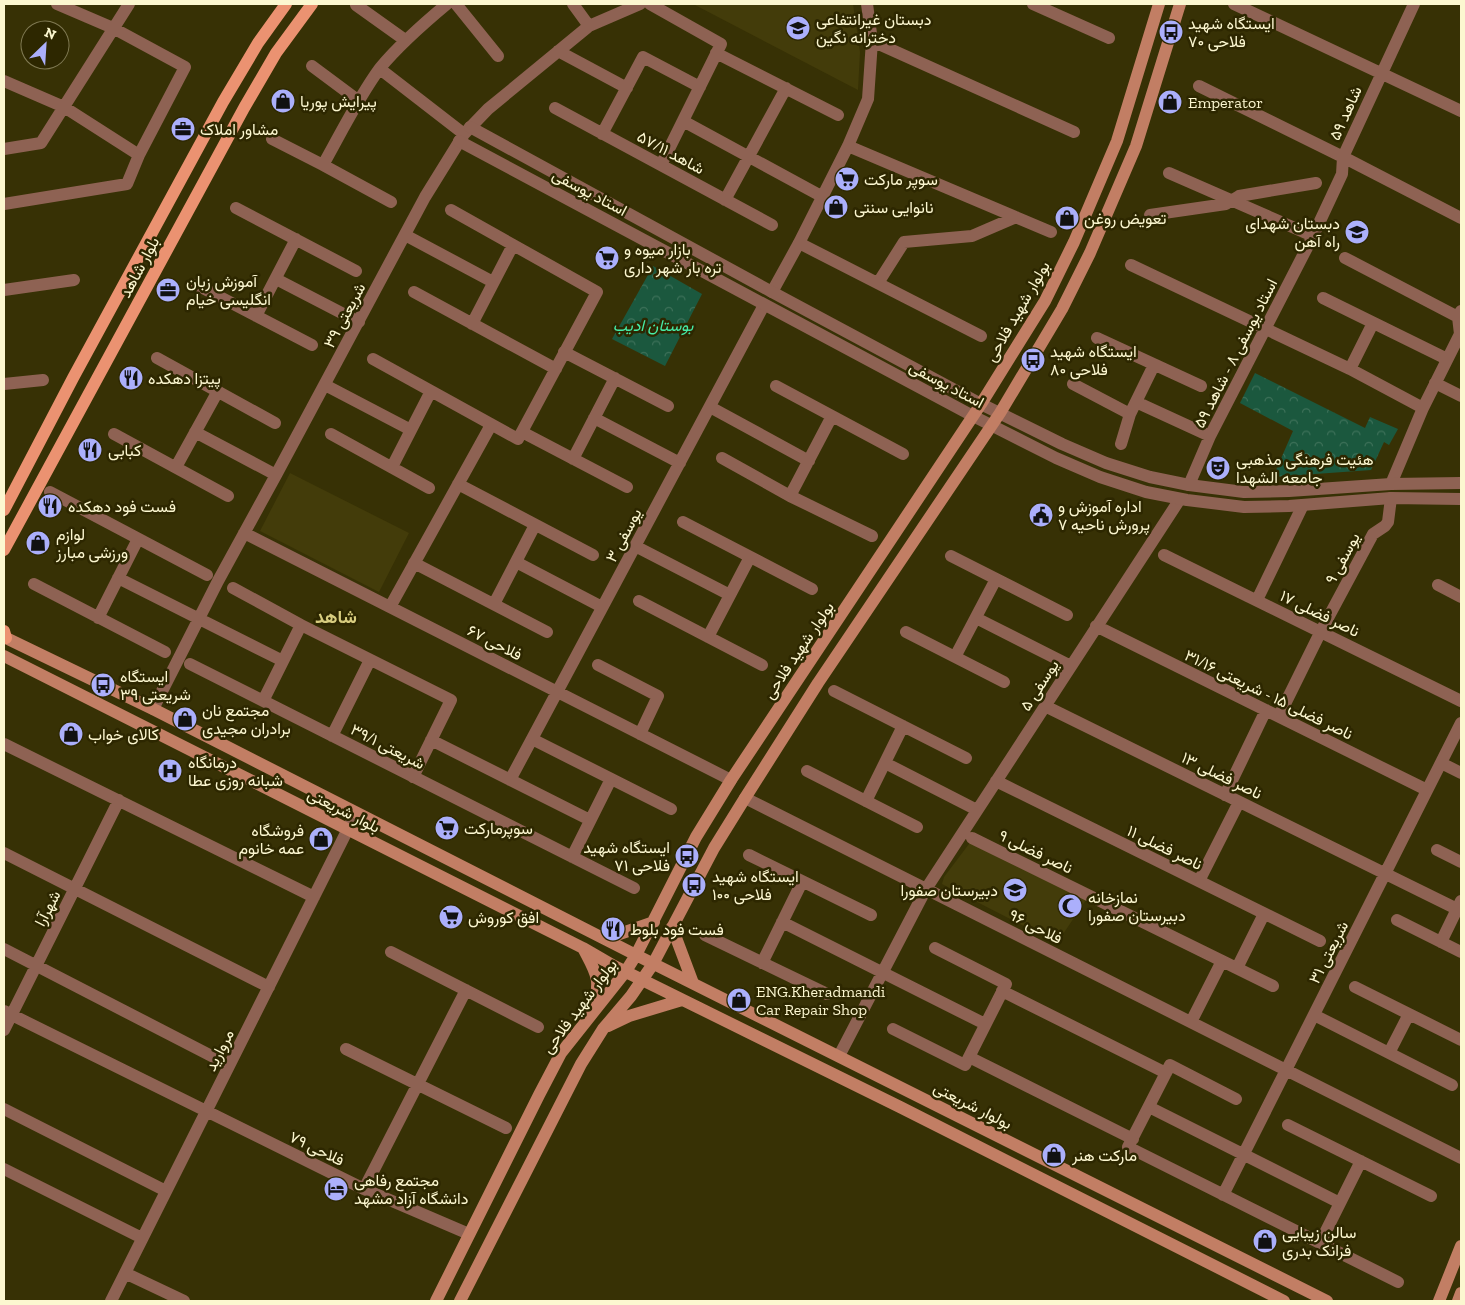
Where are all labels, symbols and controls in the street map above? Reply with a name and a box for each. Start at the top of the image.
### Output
place label: دبستان غیرانتفاعی دخترانه نگین [816,10,931,48]
place label: ایستگاه شهید فلاحی ۷۰ [1188,14,1275,52]
school or university icon: دبستان غیرانتفاعی دخترانه نگین [785,15,811,41]
bus stop icon: ایستگاه شهید فلاحی ۷۰ [1158,19,1184,45]
north arrow [20,20,70,70]
text: N [42,24,59,44]
street label: شاهد ۵۹ [1325,83,1366,143]
shop icon: پیرایش پوریا [270,88,296,114]
shop icon: Emperator [1157,89,1183,115]
place label: پیرایش پوریا [300,92,377,113]
place label: Emperator [1188,93,1263,112]
office icon: مشاور املاک [170,116,196,142]
place label: مشاور املاک [200,120,278,140]
street label: شاهد ۵۷/۱۱ [634,127,708,178]
street label: استاد یوسفی [549,165,630,221]
supermarket icon: سوپر مارکت [834,166,860,192]
place label: سوپر مارکت [864,170,938,191]
shop icon: نانوایی سنتی [823,194,849,220]
place label: نانوایی سنتی [854,198,933,218]
shop icon: تعویض روغن [1054,205,1080,231]
place label: تعویض روغن [1084,209,1166,229]
place label: دبستان شهدای راه آهن [1245,214,1340,252]
school or university icon: دبستان شهدای راه آهن [1344,219,1370,245]
street label: بلوار شاهد [116,234,164,301]
place label: بازار میوه و تره بار شهر داری [624,240,722,278]
supermarket icon: بازار میوه و تره بار شهر داری [594,245,620,271]
street label: بولوار شهید فلاحی [981,258,1055,365]
place label: آموزش زبان انگلیسی خیام [186,272,271,310]
street label: استاد یوسفی ۸ - شاهد ۵۹ [1190,275,1282,431]
office icon: آموزش زبان انگلیسی خیام [155,277,181,303]
street label: شریعتی ۳۹ [319,279,370,351]
park label: بوستان ادیب [613,316,694,336]
place label: ایستگاه شهید فلاحی ۸۰ [1050,342,1137,380]
bus stop icon: ایستگاه شهید فلاحی ۸۰ [1020,347,1046,373]
street label: استاد یوسفی [906,357,987,413]
restaurant icon: پیتزا دهکده [118,365,144,391]
place label: پیتزا دهکده [148,369,221,390]
restaurant icon: کبابی [77,437,103,463]
place label: کبابی [108,441,141,461]
place label: هئیت فرهنگی مذهبی جامعه الشهدا [1236,450,1374,488]
theatre icon: هئیت فرهنگی مذهبی جامعه الشهدا [1205,455,1231,481]
restaurant icon: فست فود دهکده [37,493,63,519]
place label: فست فود دهکده [68,497,176,517]
place label: اداره آموزش و پرورش ناحیه ۷ [1058,497,1150,536]
public building icon: اداره آموزش و پرورش ناحیه ۷ [1028,502,1054,528]
street label: یوسفی ۳ [601,505,646,566]
place label: لوازم ورزشی مبارز [55,525,128,563]
street label: یوسفی ۹ [1321,529,1365,588]
shop icon: لوازم ورزشی مبارز [25,530,51,556]
street label: ناصر فضلی ۱۷ [1276,586,1363,642]
street label: بولوار شهید فلاحی [759,598,839,703]
district label: شاهد [315,606,357,628]
street label: فلاحی ۶۷ [464,621,525,665]
street label: ناصر فضلی ۱۵ - شریعتی ۳۱/۱۶ [1181,645,1356,744]
street label: یوسفی ۵ [1016,656,1064,715]
place label: ایستگاه شریعتی ۳۹ [120,667,191,705]
bus stop icon: ایستگاه شریعتی ۳۹ [90,672,116,698]
place label: مجتمع نان برادران مجیدی [202,701,291,739]
shop icon: مجتمع نان برادران مجیدی [172,706,198,732]
street label: شریعتی ۳۹/۱ [347,720,428,774]
shop icon: کالای خواب [58,721,84,747]
place label: کالای خواب [88,725,159,745]
street label: ناصر فضلی ۱۳ [1178,748,1265,804]
place label: درمانگاه شبانه روزی عطا [188,753,283,791]
hospital icon: درمانگاه شبانه روزی عطا [157,758,183,784]
street label: بلوار شریعتی [304,784,383,838]
supermarket icon: سوپرمارکت [434,815,460,841]
place label: سوپرمارکت [464,819,533,840]
place label: فروشگاه عمه خانوم [238,821,304,859]
street label: ناصر فضلی ۱۱ [1124,821,1206,875]
street label: ناصر فضلی ۹ [995,825,1076,878]
shop icon: فروشگاه عمه خانوم [308,826,334,852]
place label: ایستگاه شهید فلاحی ۷۱ [583,838,670,876]
bus stop icon: ایستگاه شهید فلاحی ۷۱ [674,843,700,869]
place label: ایستگاه شهید فلاحی ۱۰۰ [712,867,799,905]
bus stop icon: ایستگاه شهید فلاحی ۱۰۰ [681,872,707,898]
school or university icon: دبیرستان صفورا [1002,877,1028,903]
place label: دبیرستان صفورا [900,881,998,901]
street label: شهرآرا [30,887,65,930]
place label: نمازخانه دبیرستان صفورا [1088,888,1186,926]
mosque icon: نمازخانه دبیرستان صفورا [1057,893,1083,919]
supermarket icon: افق کوروش [438,904,464,930]
street label: فلاحی ۹۶ [1006,905,1066,949]
place label: افق کوروش [468,908,539,928]
restaurant icon: فست فود بلوط [600,916,626,942]
street label: شریعتی ۳۱ [1305,918,1353,987]
place label: فست فود بلوط [630,920,724,940]
street label: بولوار شهید فلاحی [538,955,622,1058]
place label: ENG.Kheradmandi Car Repair Shop [756,982,886,1019]
shop icon: ENG.Kheradmandi Car Repair Shop [726,987,752,1013]
street label: مروارید [201,1026,239,1075]
street label: بولوار شریعتی [930,1078,1015,1134]
street label: فلاحی ۷۹ [286,1127,347,1171]
shop icon: مارکت هنر [1041,1142,1067,1168]
place label: مارکت هنر [1071,1146,1137,1166]
place label: مجتمع رفاهی دانشگاه آزاد مشهد [354,1171,469,1209]
hotel icon: مجتمع رفاهی دانشگاه آزاد مشهد [323,1176,349,1202]
place label: سالن زیبایی فرانک بدری [1282,1223,1356,1261]
shop icon: سالن زیبایی فرانک بدری [1252,1228,1278,1254]

